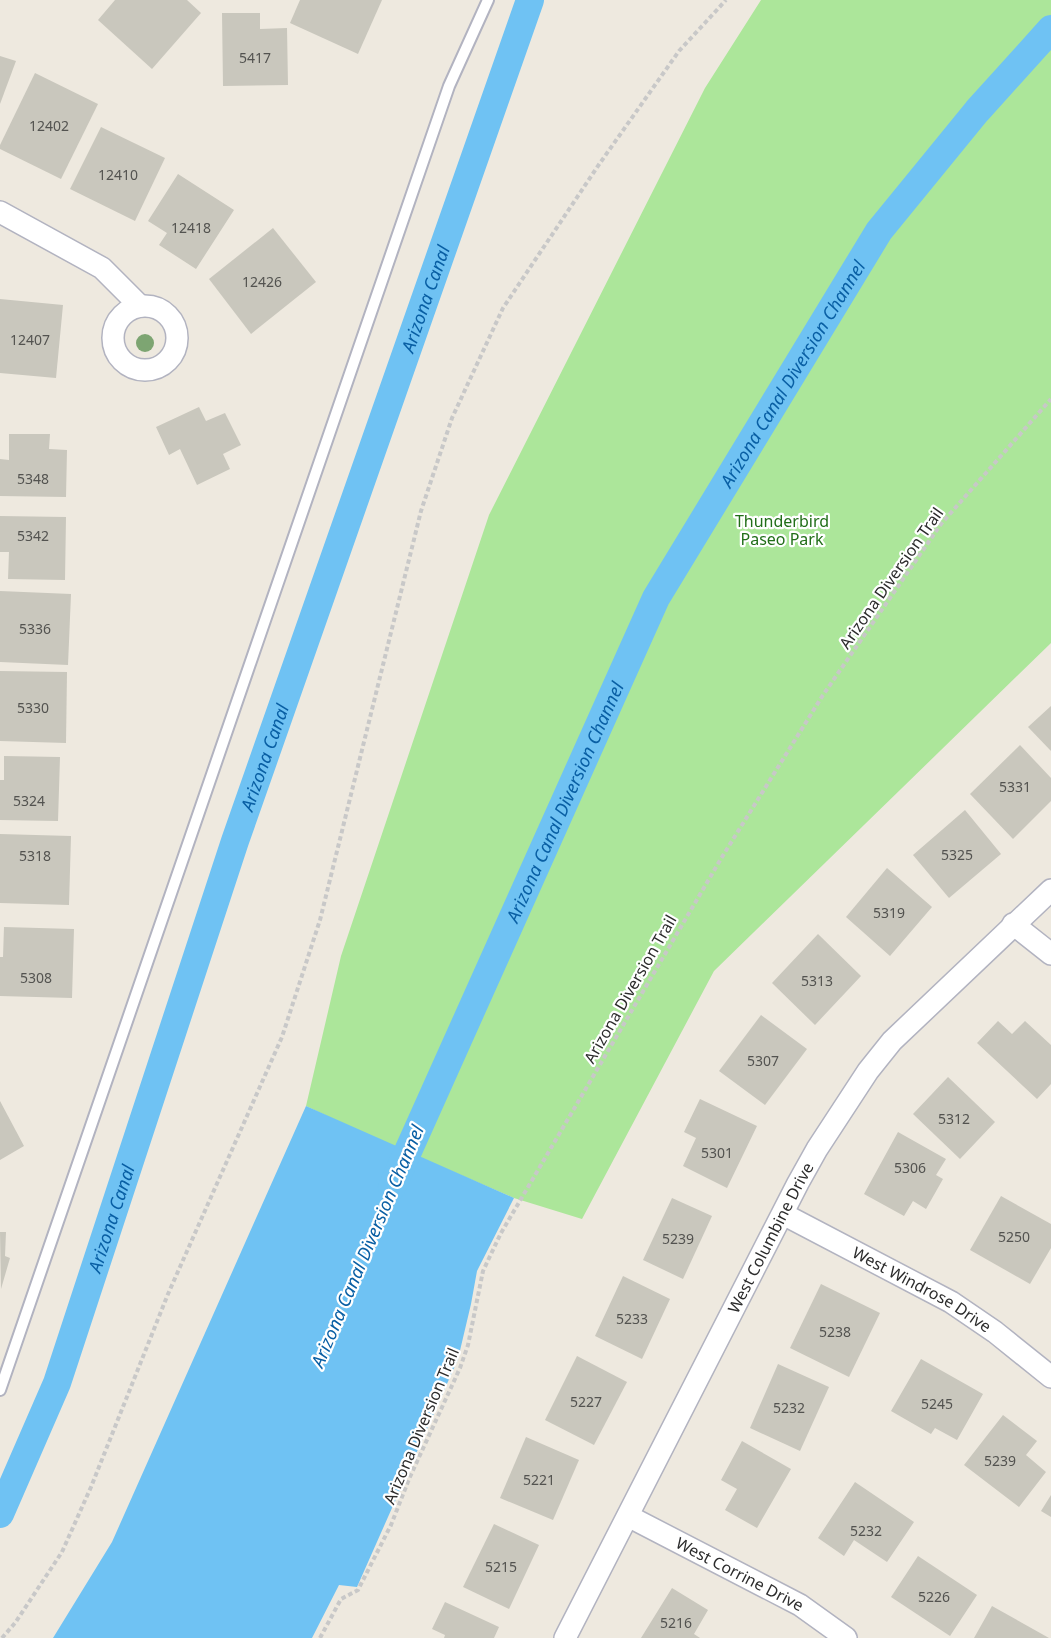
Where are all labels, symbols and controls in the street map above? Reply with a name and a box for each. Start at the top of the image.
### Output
house number: 5417 [239,48,271,67]
house number: 12402 [29,116,69,135]
house number: 12410 [98,165,138,184]
house number: 12418 [171,218,211,237]
water label: Arizona Canal [395,242,455,357]
water label: Arizona Canal Diversion Channel [713,256,871,493]
house number: 12426 [242,272,282,291]
house number: 12407 [10,330,50,349]
house number: 5348 [17,469,49,488]
street label: Arizona Diversion Trail [834,503,948,653]
park label: Thunderbird Paseo Park [735,510,829,550]
house number: 5342 [17,526,49,545]
house number: 5336 [19,619,51,638]
water label: Arizona Canal Diversion Channel [499,678,629,928]
house number: 5330 [17,698,49,717]
water label: Arizona Canal [234,700,294,816]
house number: 5331 [999,777,1031,796]
house number: 5324 [13,791,45,810]
house number: 5325 [941,845,973,864]
house number: 5318 [19,846,51,865]
house number: 5319 [873,903,905,922]
street label: Arizona Diversion Trail [579,911,681,1067]
house number: 5308 [20,968,52,987]
house number: 5313 [801,971,833,990]
house number: 5307 [747,1051,779,1070]
house number: 5312 [938,1109,970,1128]
water label: Arizona Canal Diversion Channel [304,1121,429,1373]
house number: 5301 [701,1143,733,1162]
street label: West Columbine Drive [722,1158,818,1317]
house number: 5306 [894,1158,926,1177]
water label: Arizona Canal [82,1161,140,1277]
house number: 5250 [998,1227,1030,1246]
house number: 5239 [662,1229,694,1248]
street label: West Windrose Drive [849,1241,996,1337]
house number: 5233 [616,1309,648,1328]
house number: 5238 [819,1322,851,1341]
street label: Arizona Diversion Trail [378,1344,464,1508]
house number: 5227 [570,1392,602,1411]
house number: 5245 [921,1394,953,1413]
house number: 5232 [773,1398,805,1417]
house number: 5239 [984,1451,1016,1470]
house number: 5221 [523,1470,555,1489]
house number: 5232 [850,1521,882,1540]
street label: West Corrine Drive [672,1532,808,1616]
house number: 5215 [485,1557,517,1576]
house number: 5226 [918,1587,950,1606]
house number: 5216 [660,1613,692,1632]

